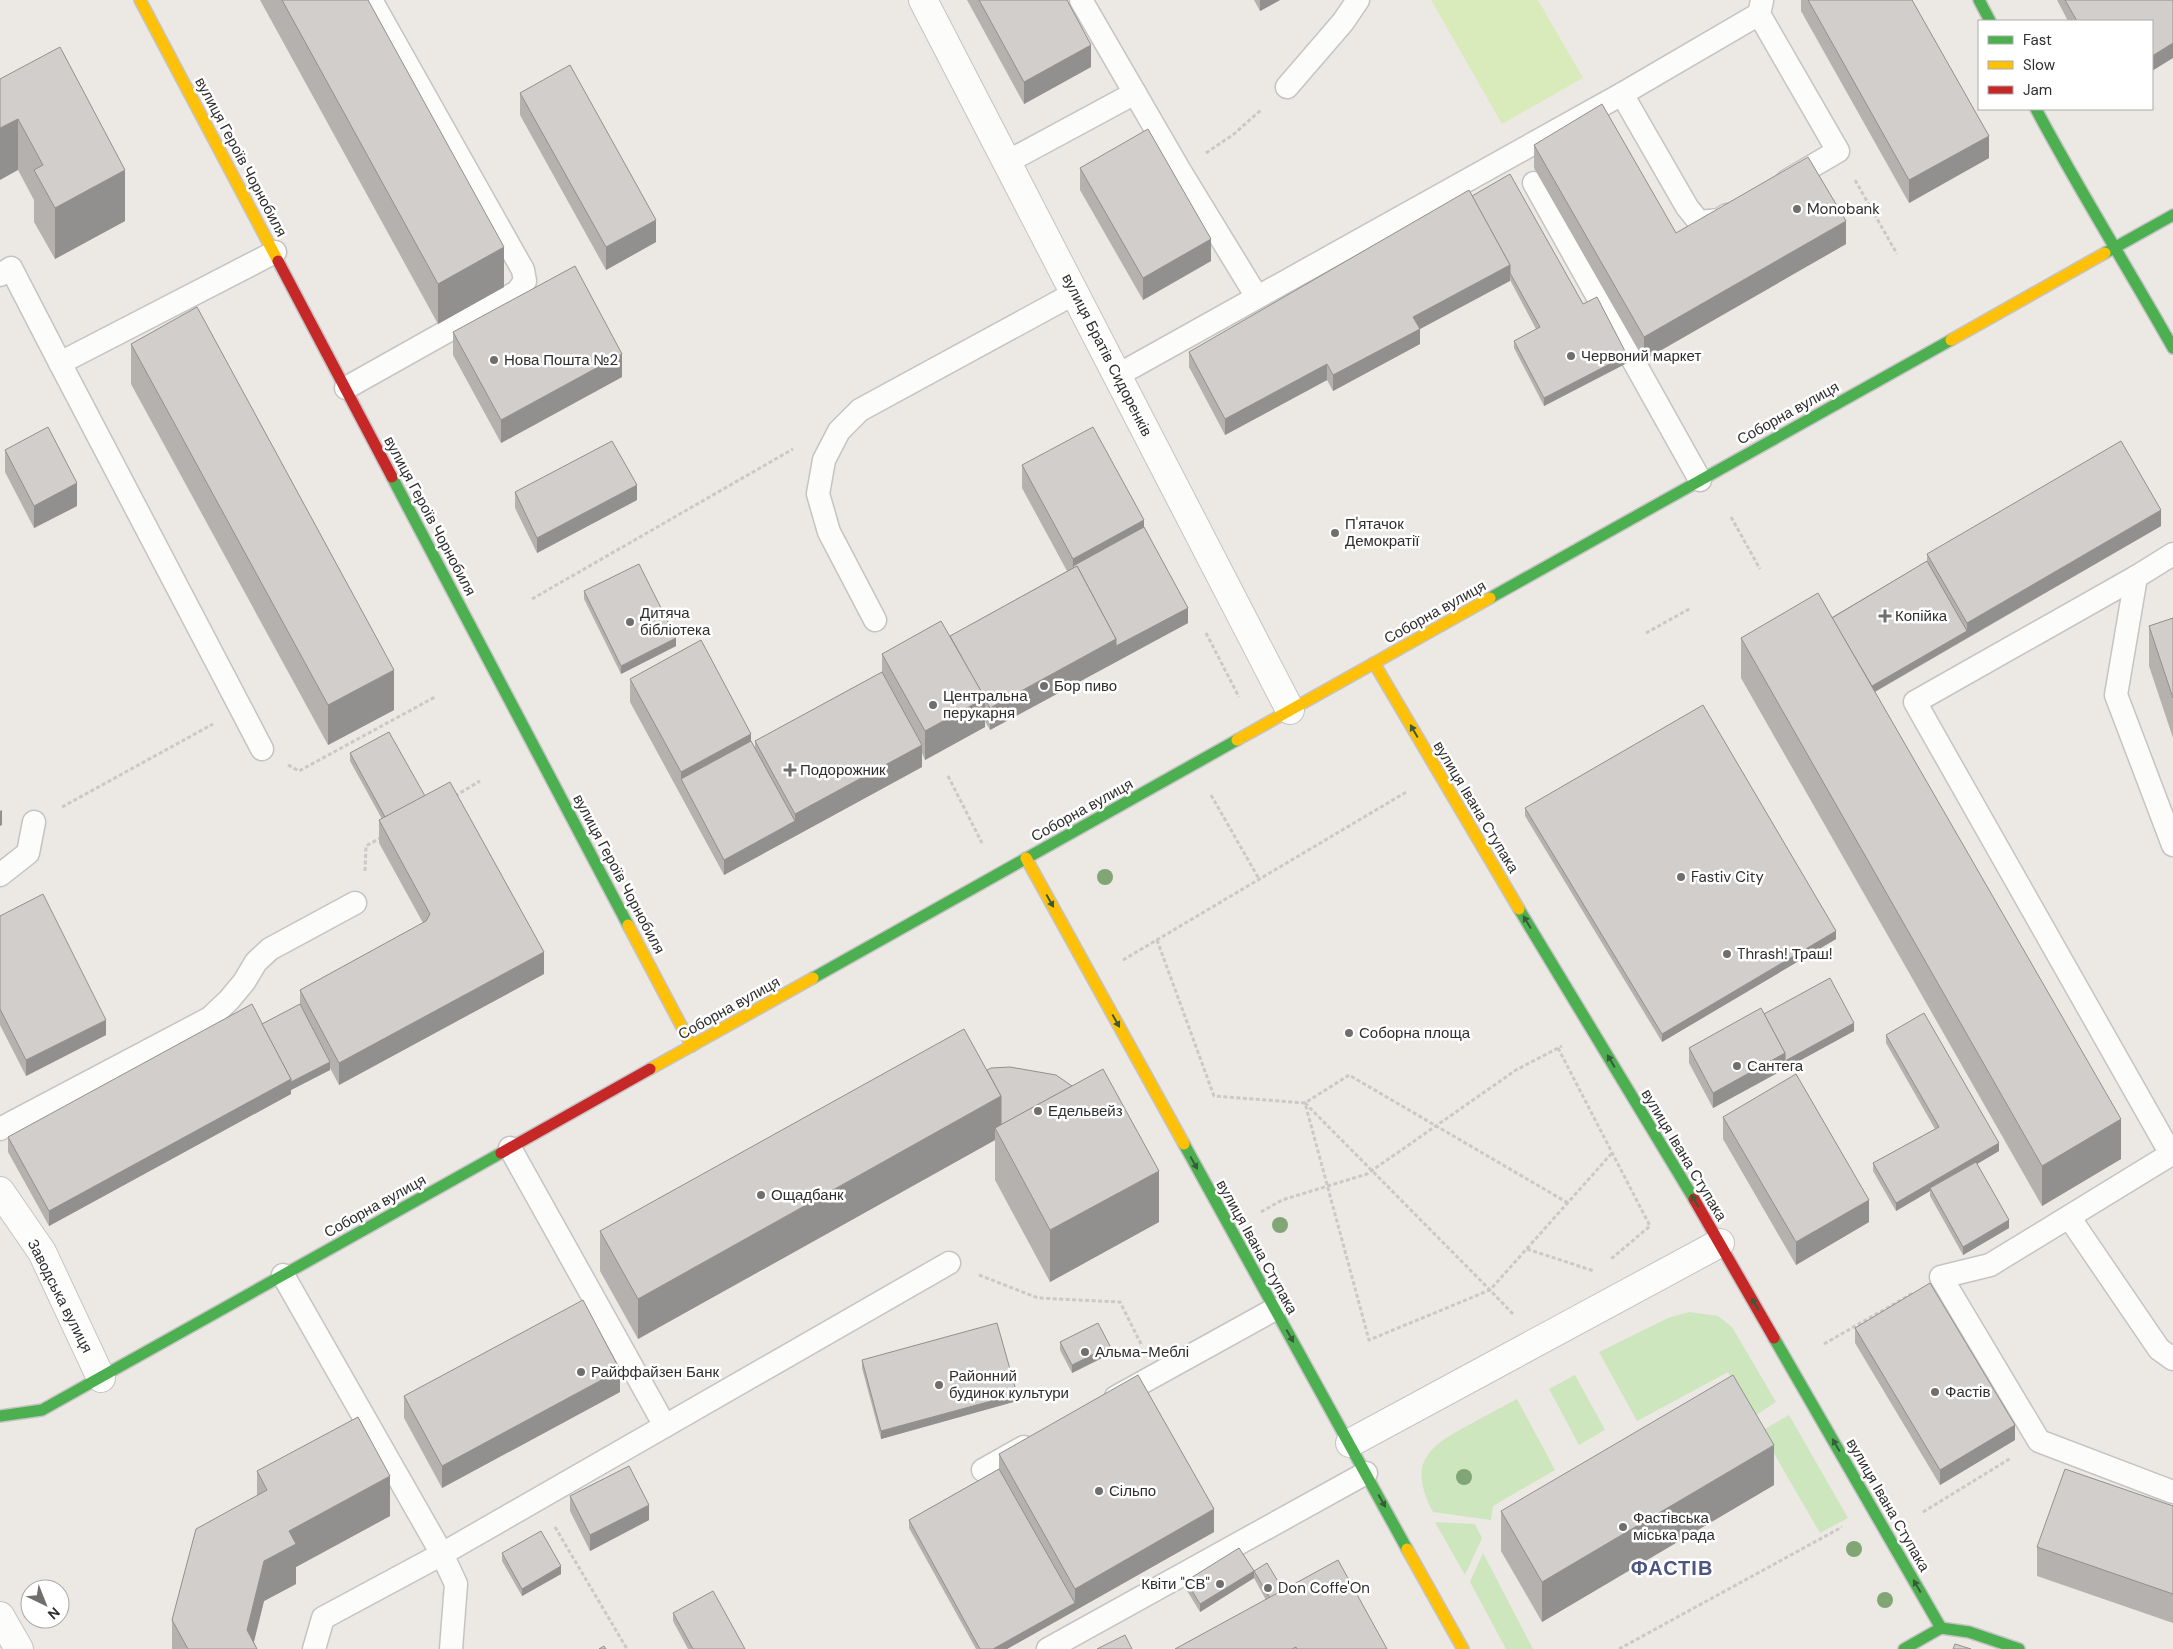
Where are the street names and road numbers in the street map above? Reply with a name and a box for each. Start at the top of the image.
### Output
street label: вулиця Героїв Чорнобиля [190,74,292,240]
street label: вулиця Братів Сидоренків [1057,270,1157,440]
street label: Соборна вулиця [1733,377,1843,449]
street label: вулиця Героїв Чорнобиля [379,433,481,599]
street label: Соборна вулиця [1380,576,1490,648]
street label: вулиця Івана Ступака [1429,737,1524,877]
street label: Соборна вулиця [1027,774,1137,846]
street label: вулиця Героїв Чорнобиля [568,791,670,957]
street label: Соборна вулиця [674,972,784,1044]
street label: вулиця Івана Ступака [1637,1085,1732,1225]
street label: Соборна вулиця [320,1170,430,1242]
street label: вулиця Івана Ступака [1212,1176,1303,1318]
street label: Заводська вулиця [23,1236,97,1356]
street label: вулиця Івана Ступака [1842,1435,1935,1576]

